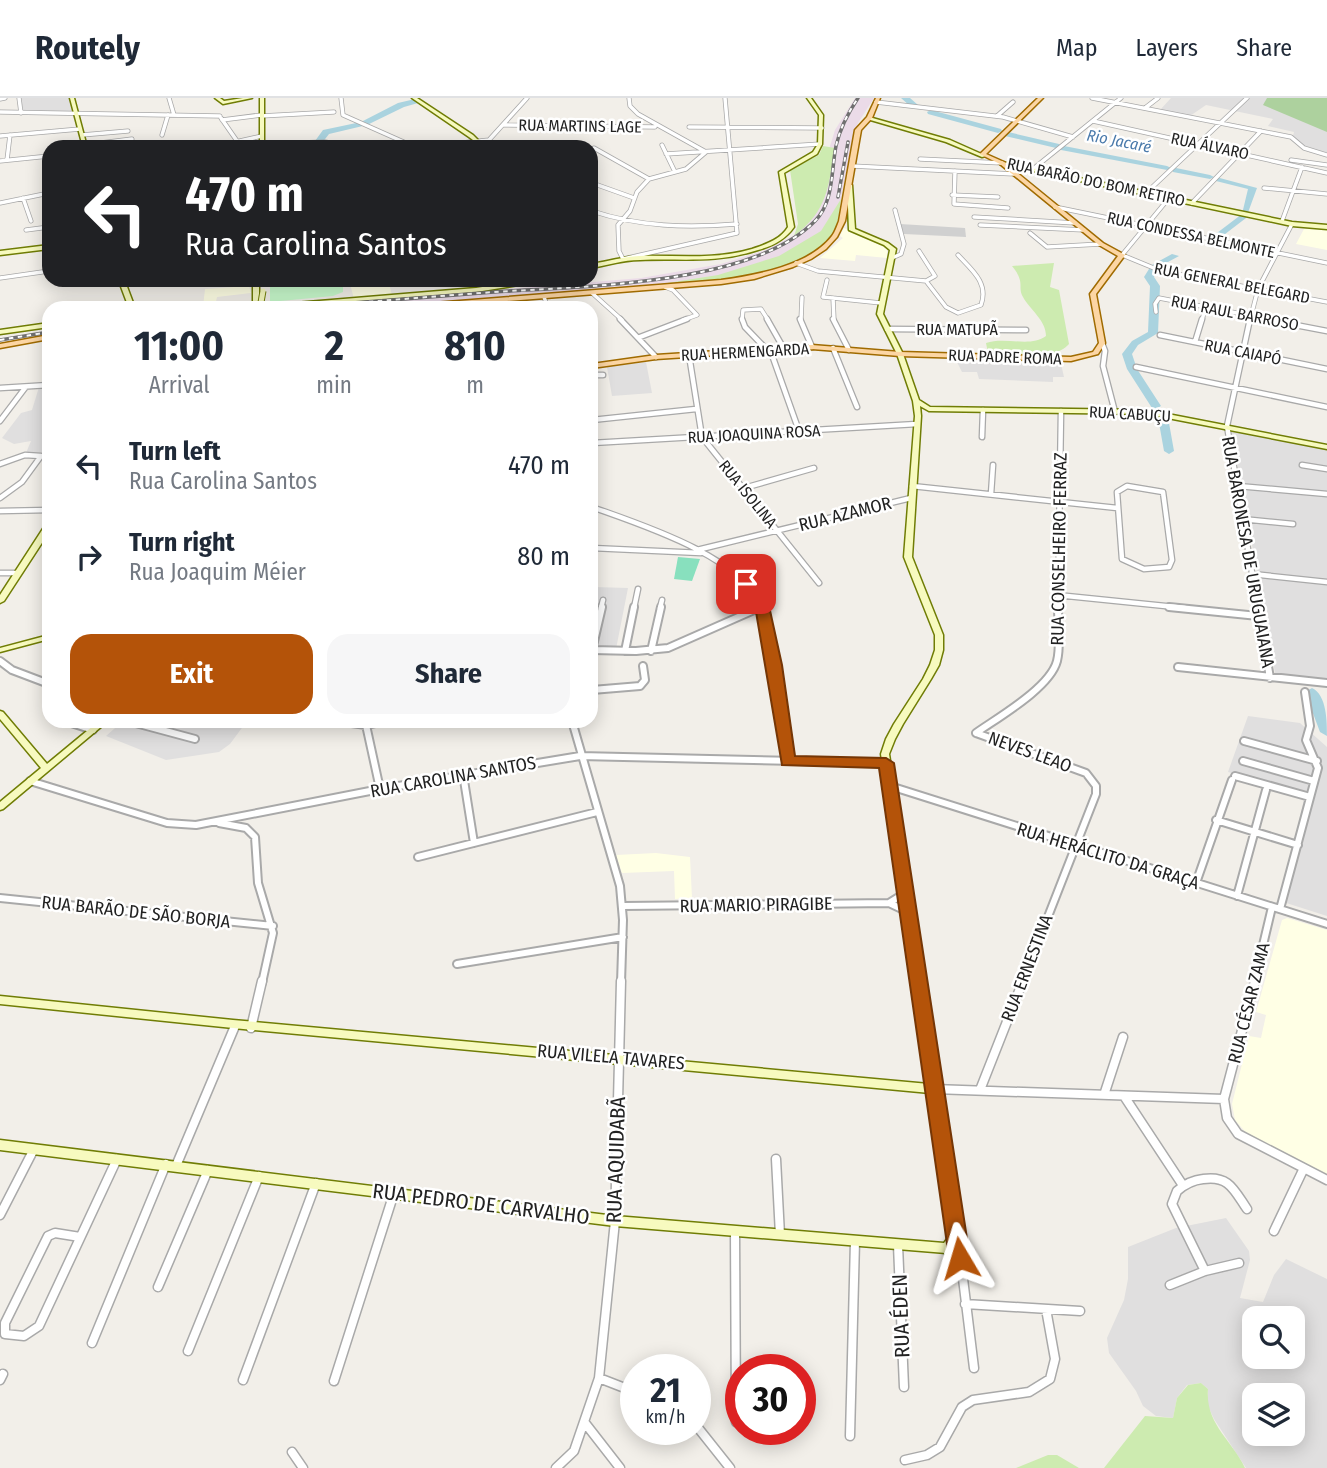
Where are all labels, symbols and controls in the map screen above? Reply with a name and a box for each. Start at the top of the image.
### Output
text: Routely [35,28,140,68]
text: Map [1056,34,1098,62]
text: Layers [1136,34,1198,62]
text: Share [1236,34,1292,62]
street label: RUA MARTINS LAGE [518,115,642,137]
water label: Rio Jacaré [1085,125,1153,157]
street label: RUA ÁLVARO [1169,128,1251,164]
street label: RUA BARÃO DO BOM RETIRO [1005,154,1187,210]
text: 470 m [185,165,304,224]
icon: left [70,168,161,259]
street label: RUA CONDESSA BELMONTE [1105,208,1277,262]
text: Rua Carolina Santos [185,225,447,263]
street label: RUA GENERAL BELEGARD [1153,259,1311,307]
street label: RUA RAUL BARROSO [1170,291,1300,335]
street label: RUA MATUPÃ [916,320,998,339]
text: 11:00 [134,321,224,371]
text: 2 [324,321,344,371]
text: 810 [444,321,506,371]
street label: RUA CAIAPÓ [1203,335,1283,369]
street label: RUA HERMENGARDA [680,339,810,365]
street label: RUA PADRE ROMA [948,346,1063,368]
text: Arrival [149,371,210,399]
text: min [316,371,352,399]
text: m [466,371,484,399]
street label: RUA CABUÇU [1088,402,1172,427]
street label: RUA JOAQUINA ROSA [687,421,821,447]
street label: RUA BARONESA DE URUGUAIANA [1217,435,1279,670]
text: Turn left [129,436,221,467]
icon: left [70,447,108,485]
text: 470 m [508,450,570,481]
street label: RUA CONSELHEIRO FERRAZ [1046,452,1072,646]
street label: RUA ISOLINA [715,456,781,532]
text: Rua Carolina Santos [129,467,317,495]
street label: RUA AZAMOR [796,492,894,536]
text: Turn right [129,527,235,558]
icon: right [70,538,108,576]
text: 80 m [517,541,570,572]
pin [716,554,776,614]
text: Rua Joaquim Méier [129,558,306,586]
icon: arrive [727,565,765,603]
button: Exit [70,634,313,714]
button: Share [327,634,570,714]
street label: NEVES LEAO [985,727,1075,777]
street label: RUA CAROLINA SANTOS [368,752,538,802]
street label: RUA HERÁCLITO DA GRAÇA [1014,817,1203,894]
street label: RUA BARÃO DE SÃO BORJA [41,891,232,933]
street label: RUA MARIO PIRAGIBE [679,893,833,917]
street label: RUA ERNESTINA [996,911,1058,1025]
street label: RUA CÉSAR ZAMA [1222,940,1275,1066]
street label: RUA VILELA TAVARES [536,1040,686,1074]
street label: RUA AQUIDABÃ [601,1096,631,1224]
street label: RUA PEDRO DE CARVALHO [371,1178,591,1230]
position arrow [923,1221,997,1295]
street label: RUA ÉDEN [887,1274,915,1358]
map controls [1242,1306,1305,1446]
button: search [1242,1306,1305,1369]
speed limit sign: 30 [725,1354,816,1445]
text: 21 [650,1369,681,1411]
button: layers [1242,1383,1305,1446]
text: km/h [645,1406,686,1428]

